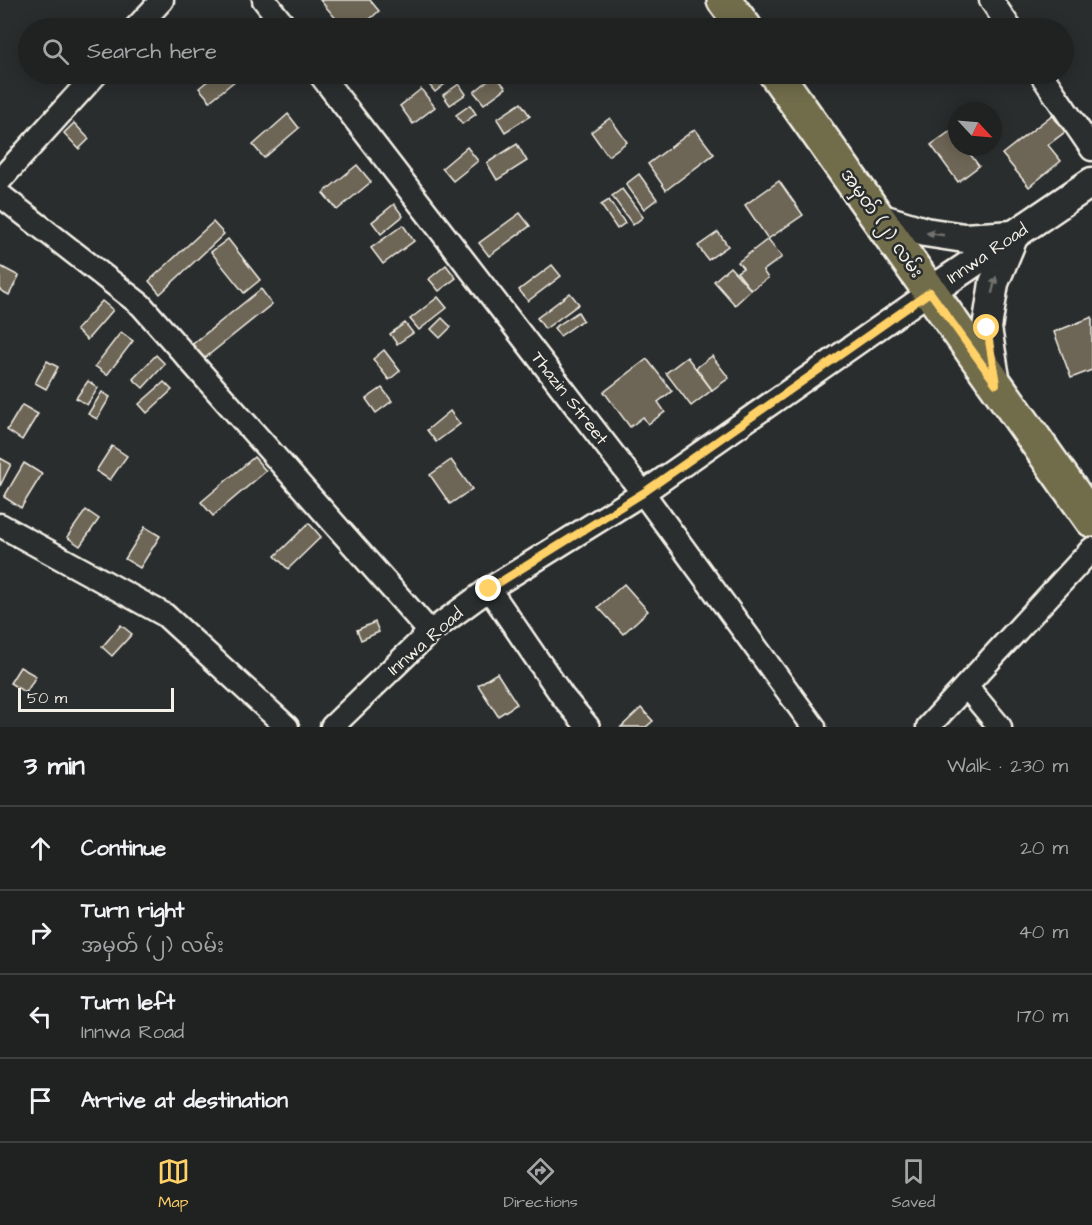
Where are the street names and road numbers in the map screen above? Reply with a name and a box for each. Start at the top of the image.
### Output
street label: အမှတ် (၂) လမ်း [833,163,930,284]
street label: Innwa Road [942,217,1033,290]
street label: Thazin Street [525,346,615,451]
street label: Innwa Road [382,601,469,681]

